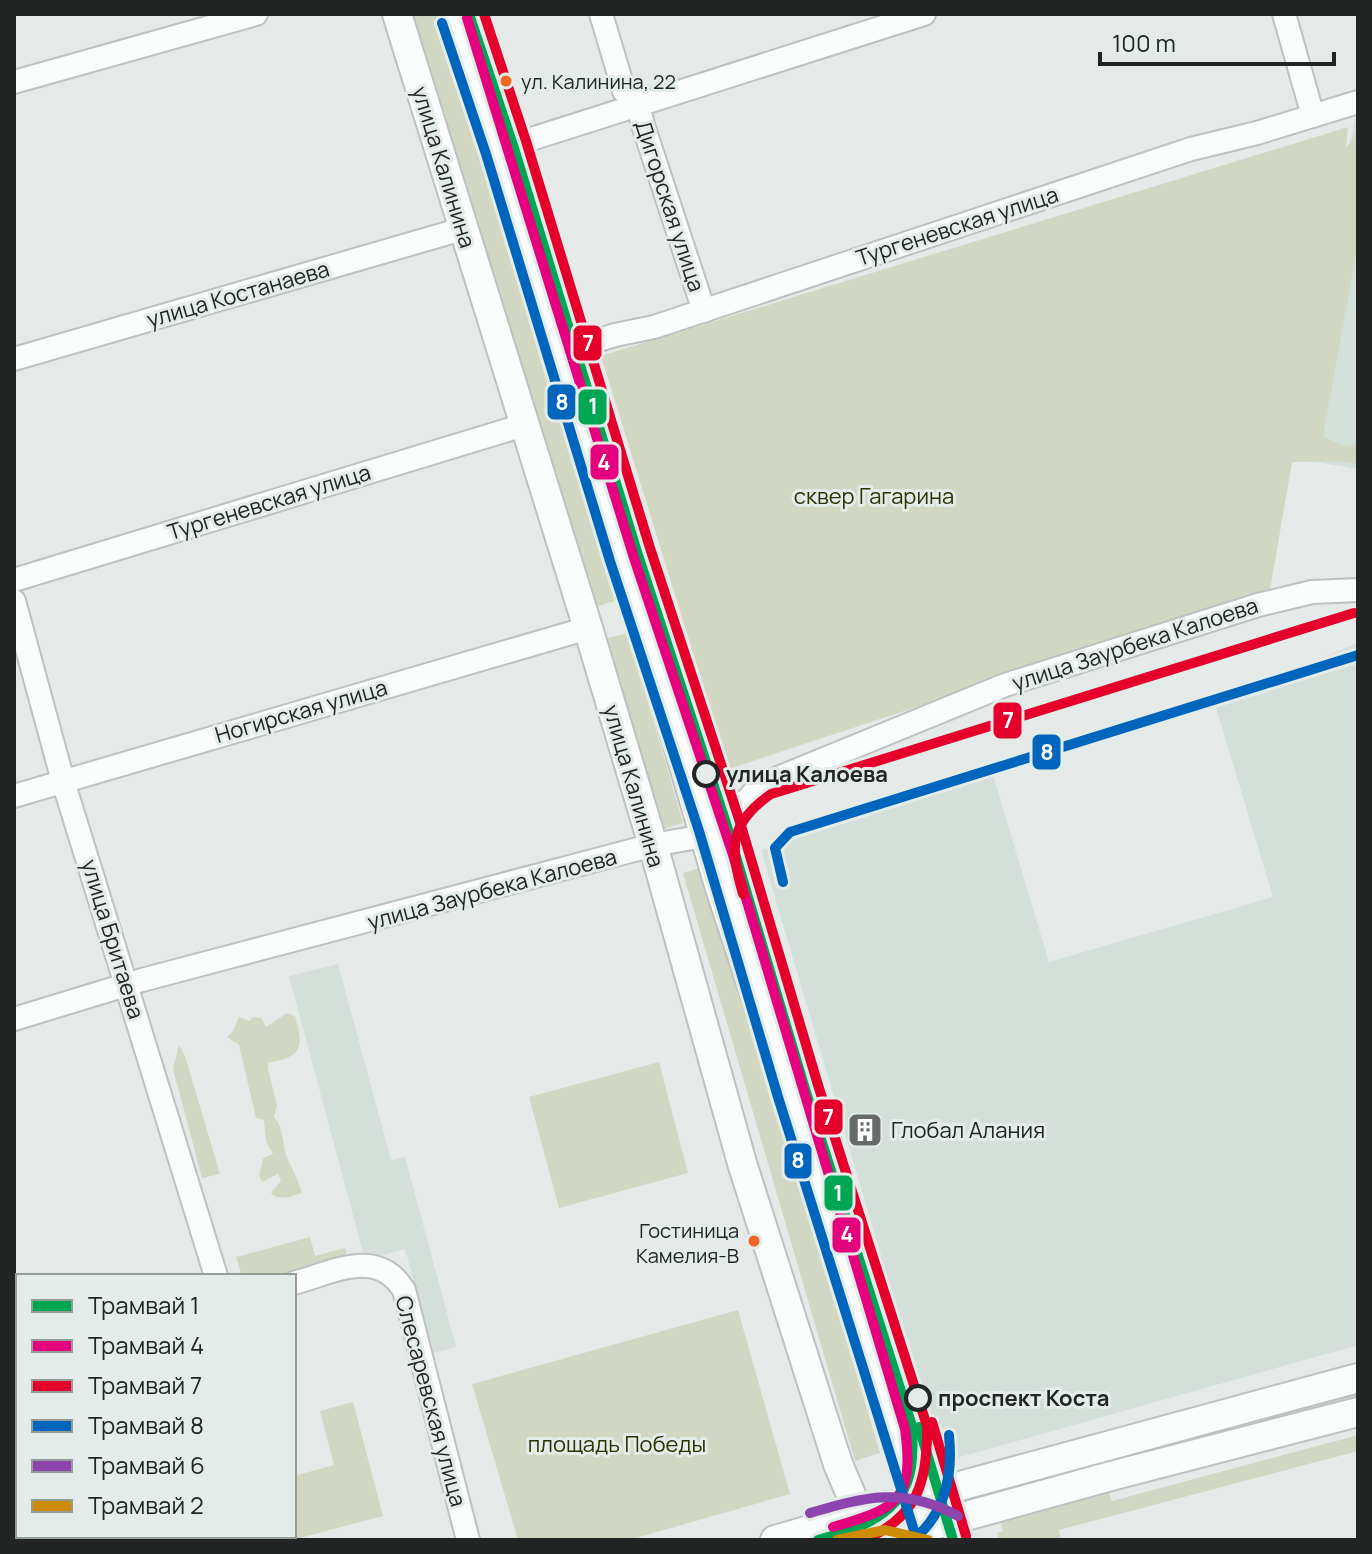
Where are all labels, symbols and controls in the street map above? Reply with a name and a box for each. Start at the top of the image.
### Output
scale bar [1100,16,1334,66]
text: 100 m [1112,26,1176,59]
place label: ул. Калинина, 22 [521,68,676,95]
marker: ул. Калинина, 22 [498,73,514,89]
street label: улица Калинина [405,82,483,252]
street label: Дигорская улица [628,116,712,296]
street label: Тургеневская улица [852,179,1062,273]
street label: улица Костанаева [143,254,333,334]
line badge: 7 [572,324,603,362]
text: 7 [582,328,594,358]
line badge: 8 [546,383,577,421]
text: 8 [555,387,569,417]
line badge: 1 [577,388,608,426]
text: 1 [588,391,598,421]
line badge: 4 [589,443,620,481]
text: 4 [597,447,611,477]
street label: Тургеневская улица [164,457,374,547]
park label: сквер Гагарина [794,481,954,511]
street label: улица Заурбека Калоева [1008,590,1262,698]
street label: Ногирская улица [211,672,391,750]
street label: улица Калинина [596,701,672,871]
line badge: 7 [992,701,1023,740]
text: 7 [1002,705,1014,735]
line badge: 8 [1031,733,1062,771]
text: 8 [1040,737,1054,767]
place label: улица Калоева [726,759,888,789]
marker: улица Калоева [693,761,719,787]
street label: улица Заурбека Калоева [364,841,620,937]
street label: улица Бритаева [75,856,151,1022]
line badge: 7 [813,1098,844,1136]
text: 7 [822,1102,834,1132]
building icon: Глобал Алания [846,1111,884,1149]
place label: Глобал Алания [891,1115,1045,1145]
line badge: 8 [783,1142,813,1180]
text: 8 [791,1145,805,1175]
line badge: 1 [823,1174,854,1212]
text: 1 [833,1178,843,1208]
line badge: 4 [831,1216,862,1254]
place label: Гостиница Камелия-В [636,1217,739,1269]
text: 4 [840,1219,854,1249]
marker: Гостиница Камелия-В [746,1233,762,1249]
legend [16,1274,296,1538]
text: Трамвай 1 [88,1288,199,1321]
street label: Слесаревская улица [388,1292,474,1510]
text: Трамвай 4 [88,1328,204,1361]
text: Трамвай 7 [88,1368,202,1401]
place label: проспект Коста [938,1383,1109,1413]
marker: проспект Коста [905,1385,931,1411]
text: Трамвай 8 [88,1408,204,1441]
park label: площадь Победы [528,1429,706,1459]
text: Трамвай 6 [88,1448,205,1481]
text: Трамвай 2 [88,1488,204,1521]

